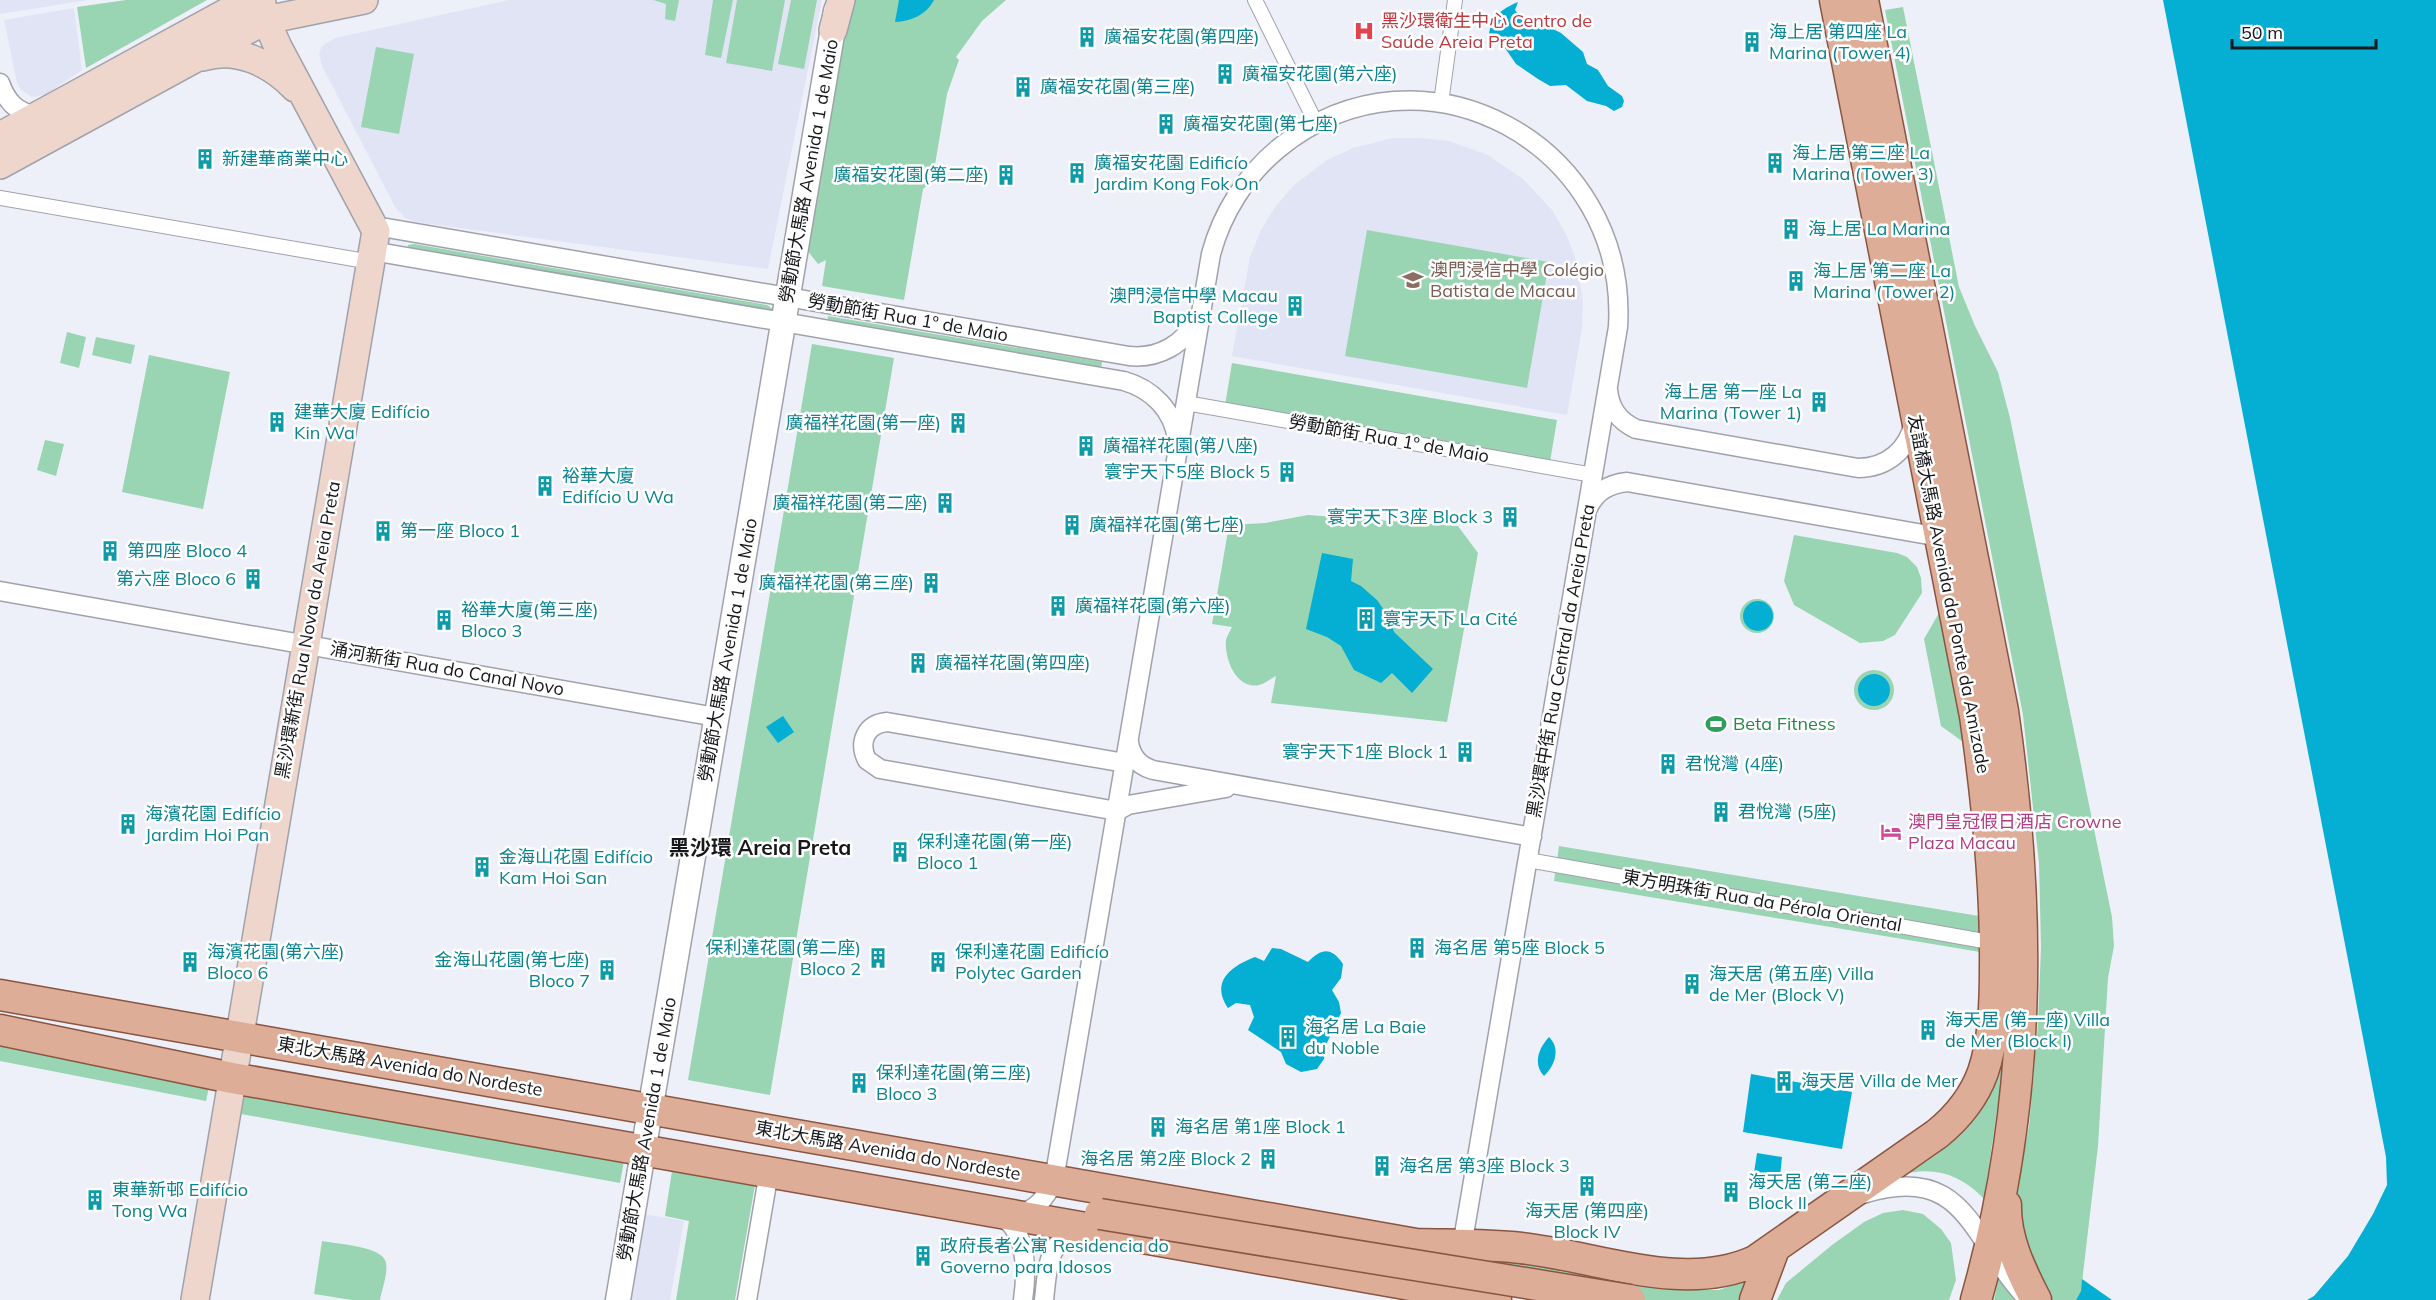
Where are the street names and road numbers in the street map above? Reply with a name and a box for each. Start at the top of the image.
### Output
street label: 勞動節大馬路 Avenida 1 de Maio [774,37,843,305]
street label: 勞動節街 Rua 1º de Maio [806,289,1010,346]
street label: 勞動節街 Rua 1º de Maio [1287,410,1491,467]
street label: 友誼橋大馬路 Avenida da Ponte da Amizade [1903,412,1996,775]
street label: 黑沙環新街 Rua Nova da Areia Preta [270,479,345,781]
street label: 黑沙環中街 Rua Central da Areia Preta [1522,502,1599,819]
street label: 勞動節大馬路 Avenida 1 de Maio [693,516,762,784]
street label: 涌河新街 Rua do Canal Novo [328,637,566,700]
street label: 東方明珠街 Rua da Pérola Oriental [1621,865,1904,936]
street label: 勞動節大馬路 Avenida 1 de Maio [612,995,681,1263]
street label: 東北大馬路 Avenida do Nordeste [276,1032,545,1101]
street label: 東北大馬路 Avenida do Nordeste [754,1116,1023,1185]

